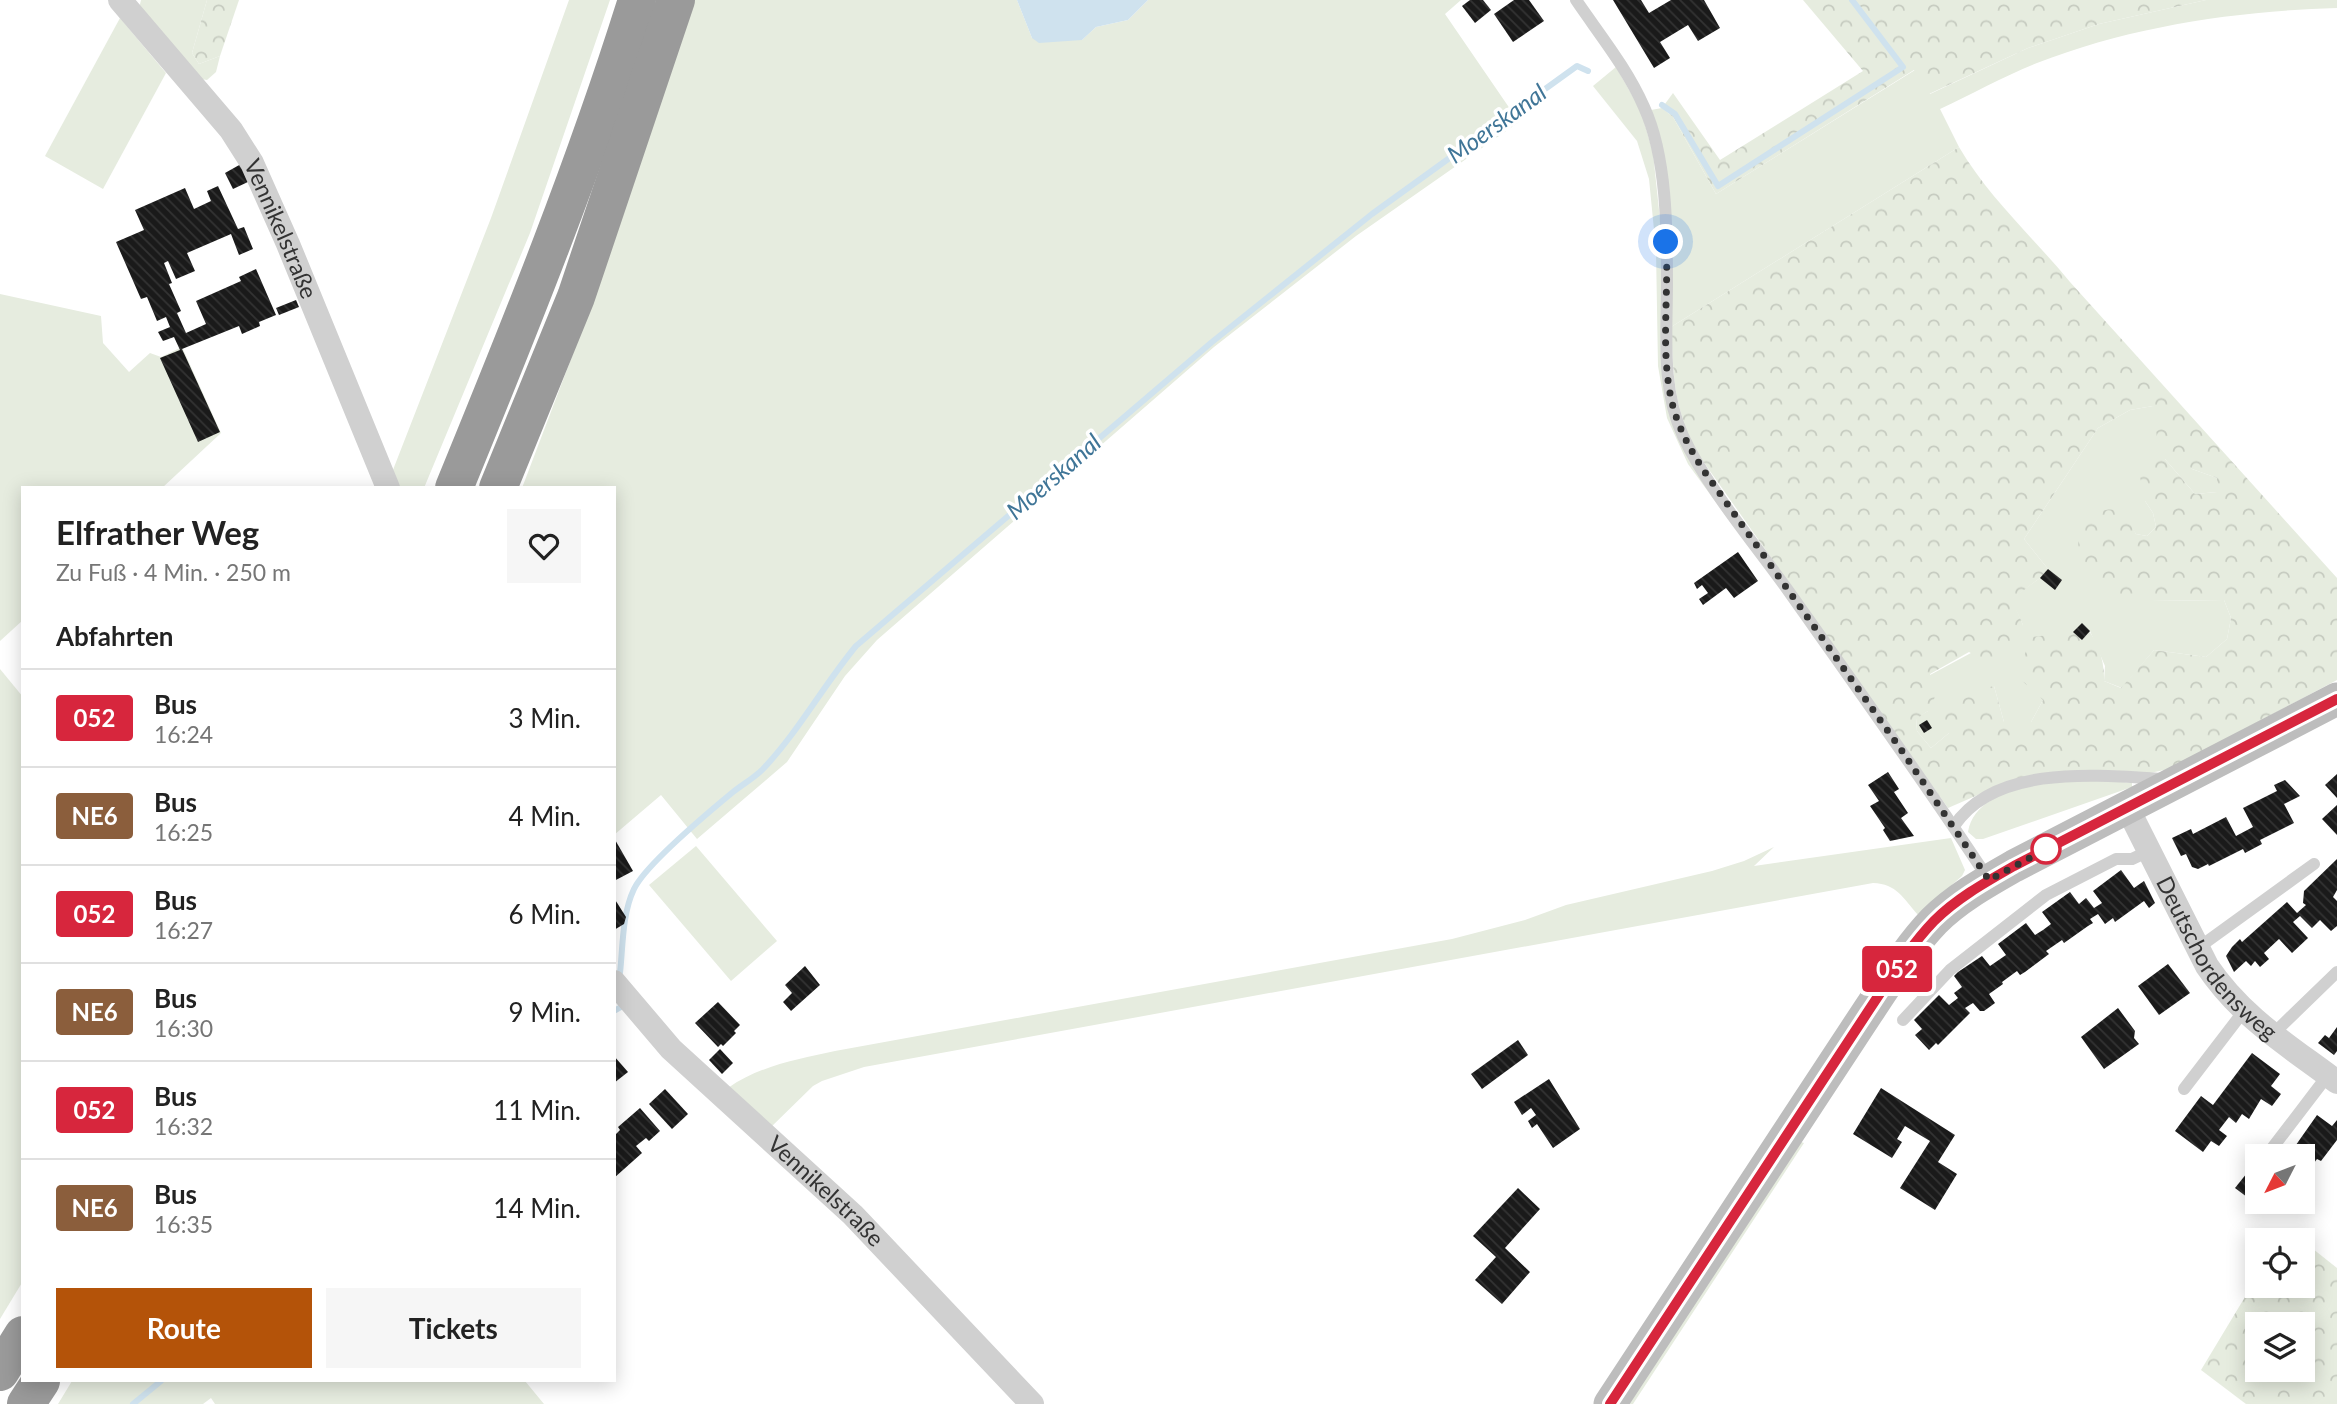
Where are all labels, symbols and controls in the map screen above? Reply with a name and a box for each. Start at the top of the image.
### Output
water label: Moerskanal [1441,77,1552,168]
street label: Vennikelstraße [239,154,324,303]
your location [1648,224,1683,259]
water label: Moerskanal [1000,427,1107,525]
button: heart [507,509,581,583]
text: Elfrather Weg [56,512,259,552]
text: Zu Fuß · 4 Min. · 250 m [56,558,291,586]
text: Abfahrten [56,620,174,652]
text: Bus [154,688,197,720]
text: 3 Min. [508,702,581,734]
text: 052 [74,703,115,732]
text: 16:24 [154,720,213,748]
text: Bus [154,786,197,818]
text: 4 Min. [508,800,581,832]
text: NE6 [71,801,118,830]
text: 16:25 [154,818,213,846]
unlabelled marker [2031,834,2061,864]
street label: Deutschordensweg [2151,871,2283,1045]
text: Bus [154,884,197,916]
text: 6 Min. [508,898,581,930]
text: 052 [74,899,115,928]
text: 16:27 [154,916,213,944]
line badge: 052 [1857,946,1937,992]
text: 052 [1876,954,1918,983]
text: Bus [154,982,197,1014]
text: 9 Min. [508,996,581,1028]
text: NE6 [71,997,118,1026]
text: 16:30 [154,1014,213,1042]
text: Bus [154,1080,197,1112]
text: 11 Min. [493,1094,581,1126]
text: 052 [74,1095,115,1124]
text: 16:32 [154,1112,213,1140]
street label: Vennikelstraße [762,1129,890,1252]
north arrow [2245,1144,2315,1214]
map controls [2245,1144,2315,1382]
text: Bus [154,1178,197,1210]
text: 14 Min. [493,1192,581,1224]
text: NE6 [71,1193,118,1222]
text: 16:35 [154,1210,213,1238]
button: locate [2245,1228,2315,1298]
button: Route [56,1288,312,1368]
button: Tickets [326,1288,581,1368]
button: layers [2245,1312,2315,1382]

